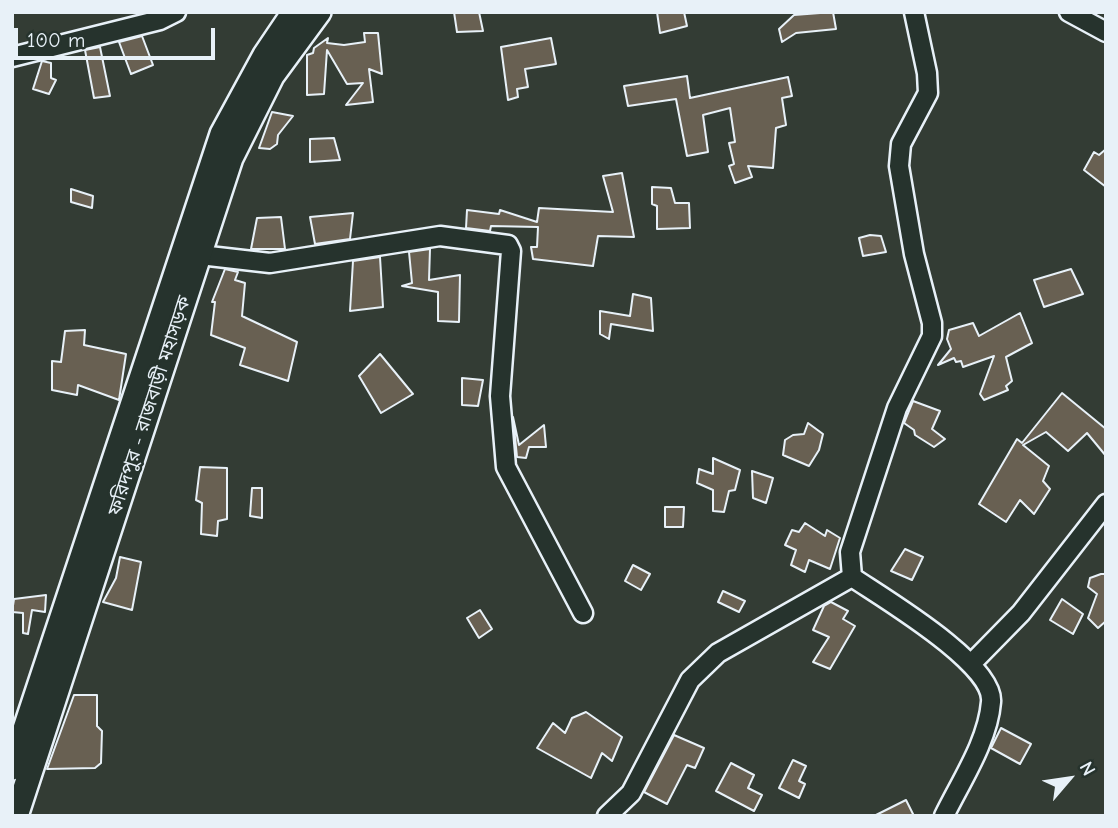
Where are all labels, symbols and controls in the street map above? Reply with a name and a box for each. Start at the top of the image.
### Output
scale bar [18,14,219,58]
text: 100 m [27,28,85,52]
street label: ফরিদপুর - রাজবাড়ী মহাসড়ক [104,293,196,519]
north arrow [1034,744,1104,814]
text: N [1075,758,1100,780]

